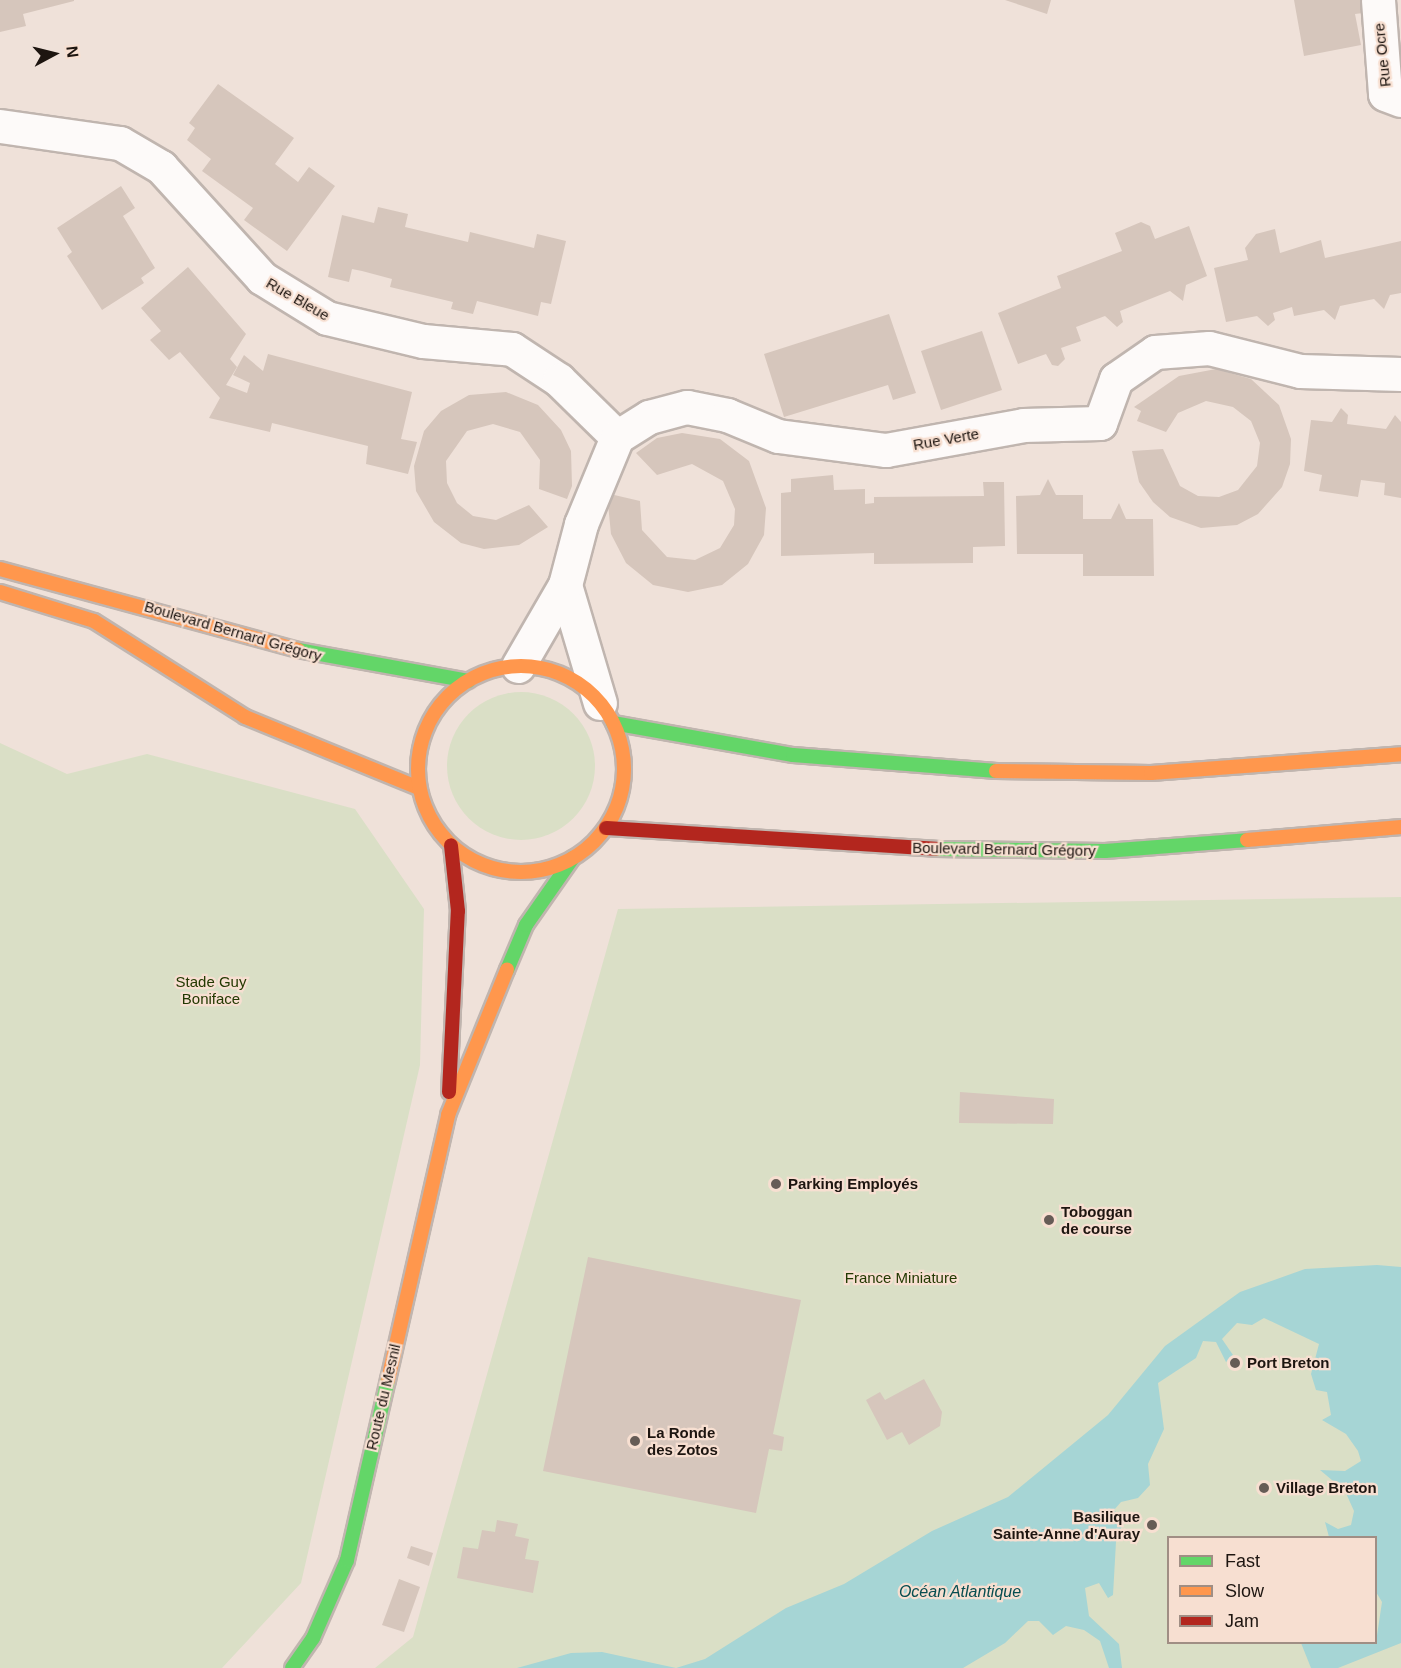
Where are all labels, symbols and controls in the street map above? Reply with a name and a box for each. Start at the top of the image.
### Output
street label: Rue Ocre [1370,22,1394,88]
north arrow [24,24,84,84]
text: N [63,45,82,59]
street label: Rue Bleue [263,274,333,324]
street label: Rue Verte [912,424,980,454]
street label: Boulevard Bernard Grégory [142,597,324,665]
street label: Boulevard Bernard Grégory [912,838,1096,860]
park label: Stade Guy Boniface [176,972,246,1007]
place label: Parking Employés [788,1175,918,1193]
marker: Parking Employés [769,1177,783,1191]
place label: Toboggan de course [1061,1202,1132,1237]
marker: Toboggan de course [1042,1213,1056,1227]
park label: France Miniature [845,1269,957,1287]
street label: Route du Mesnil [362,1342,404,1452]
place label: Port Breton [1247,1354,1330,1372]
marker: Port Breton [1228,1356,1242,1370]
place label: La Ronde des Zotos [647,1423,718,1458]
marker: La Ronde des Zotos [628,1434,642,1448]
place label: Village Breton [1276,1479,1377,1497]
marker: Village Breton [1257,1481,1271,1495]
place label: Basilique Sainte-Anne d'Auray [993,1507,1140,1542]
marker: Basilique Sainte-Anne d'Auray [1145,1518,1159,1532]
legend [1167,1536,1377,1644]
text: Fast [1225,1551,1260,1571]
text: Slow [1225,1581,1264,1601]
water label: Océan Atlantique [899,1582,1021,1602]
text: Jam [1225,1611,1259,1631]

